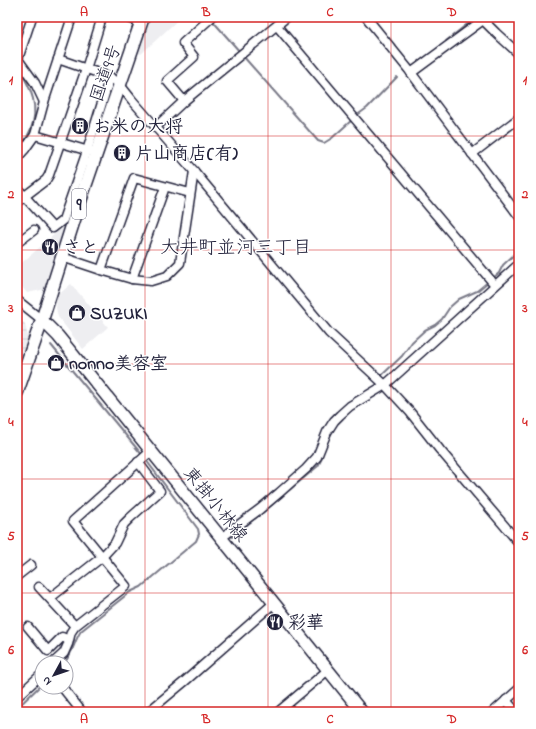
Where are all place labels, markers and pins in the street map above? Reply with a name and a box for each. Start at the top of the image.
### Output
place label: お米の大将 [93,115,183,141]
building icon: お米の大将 [70,116,90,136]
place label: 片山商店(有) [135,142,239,168]
building icon: 片山商店(有) [112,143,132,163]
place label: さと [63,236,99,262]
restaurant icon: さと [40,237,60,257]
place label: SUZUKI [90,302,148,328]
shop icon: SUZUKI [67,303,87,323]
place label: nonno美容室 [69,352,168,378]
shop icon: nonno美容室 [46,353,66,373]
place label: 彩華 [288,611,324,637]
restaurant icon: 彩華 [265,612,285,632]

